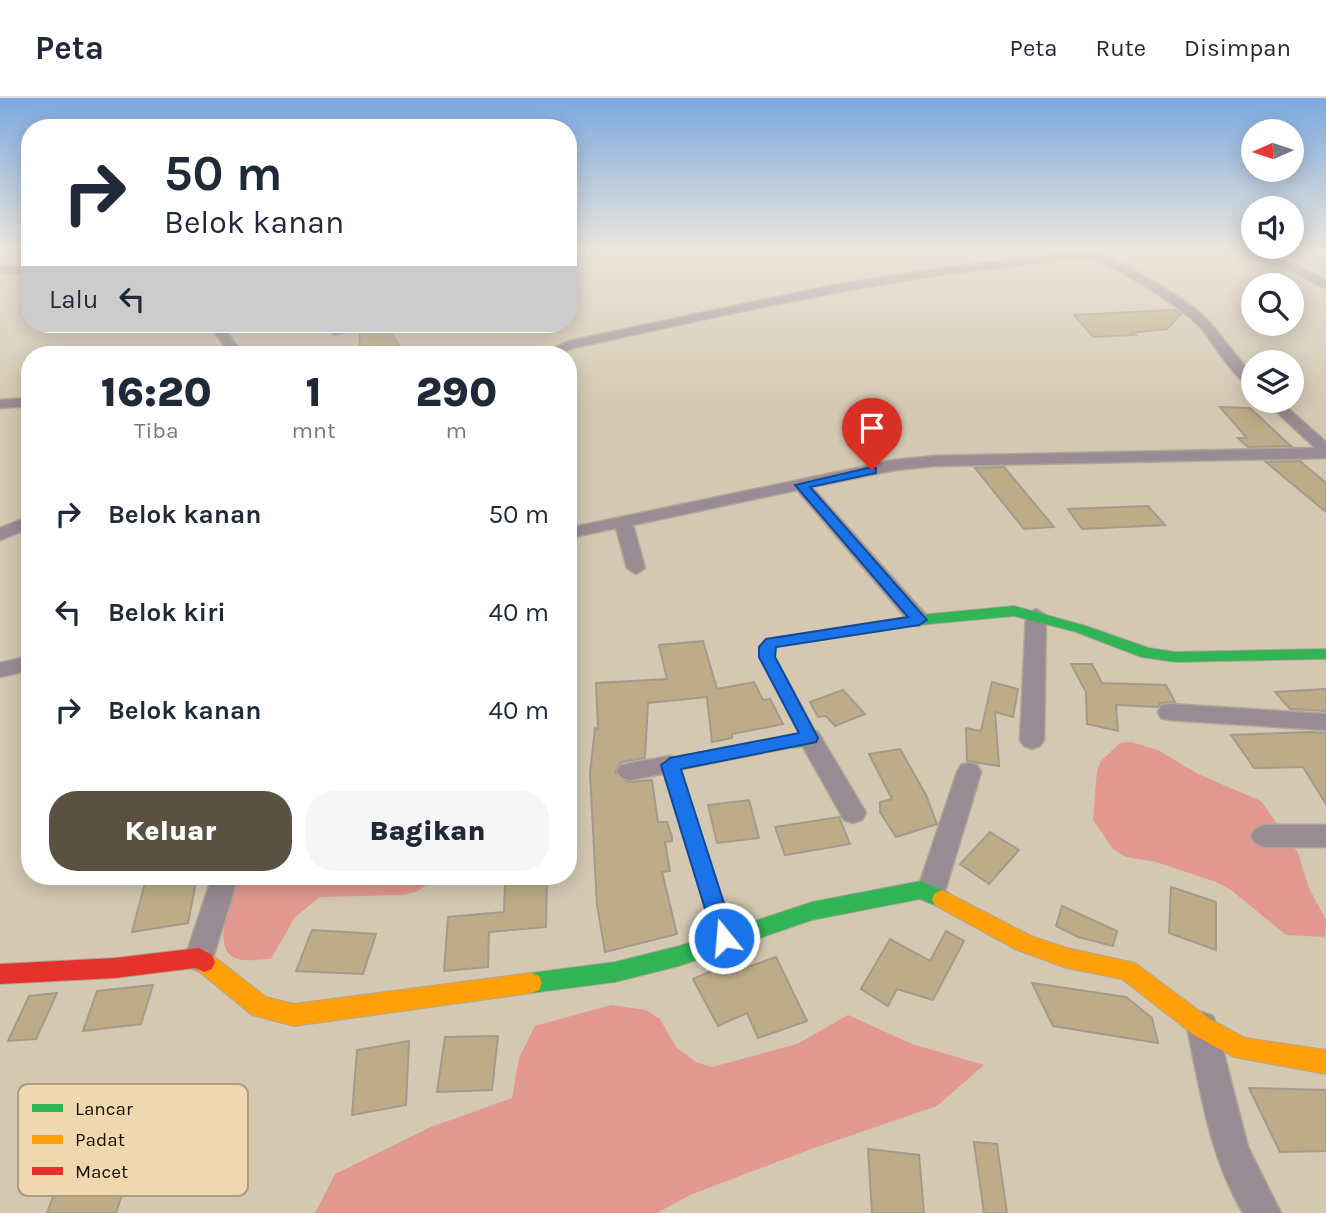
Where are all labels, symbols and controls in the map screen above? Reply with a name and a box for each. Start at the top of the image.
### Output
text: Peta [35,29,104,67]
text: Peta [1010,34,1057,62]
text: Rute [1095,34,1146,62]
text: Disimpan [1184,34,1291,62]
north arrow [1241,119,1304,182]
map controls [1241,119,1304,413]
text: 50 m [164,145,282,202]
icon: right [49,147,140,238]
button: sound [1241,196,1304,259]
text: Belok kanan [164,204,344,241]
button: search [1241,273,1304,336]
icon: left [113,280,151,318]
text: Lalu [49,284,99,315]
button: layers [1241,350,1304,413]
text: 16:20 [101,367,212,417]
text: 1 [306,367,322,417]
text: 290 [415,367,497,417]
pin [842,398,902,470]
icon: arrive [853,409,891,447]
text: Tiba [134,417,179,444]
text: mnt [292,417,336,444]
text: m [446,417,467,444]
icon: right [49,495,87,533]
text: Belok kanan [108,499,261,530]
text: 50 m [488,499,549,530]
icon: left [49,593,87,631]
text: Belok kiri [108,597,226,628]
text: 40 m [489,597,549,628]
icon: right [49,691,87,729]
text: Belok kanan [108,695,261,726]
text: 40 m [489,695,549,726]
button: Keluar [49,791,292,871]
button: Bagikan [306,791,549,871]
position arrow [687,901,761,975]
legend [18,1084,248,1196]
text: Lancar [75,1098,133,1120]
text: Padat [75,1129,125,1151]
text: Macet [75,1161,128,1183]

